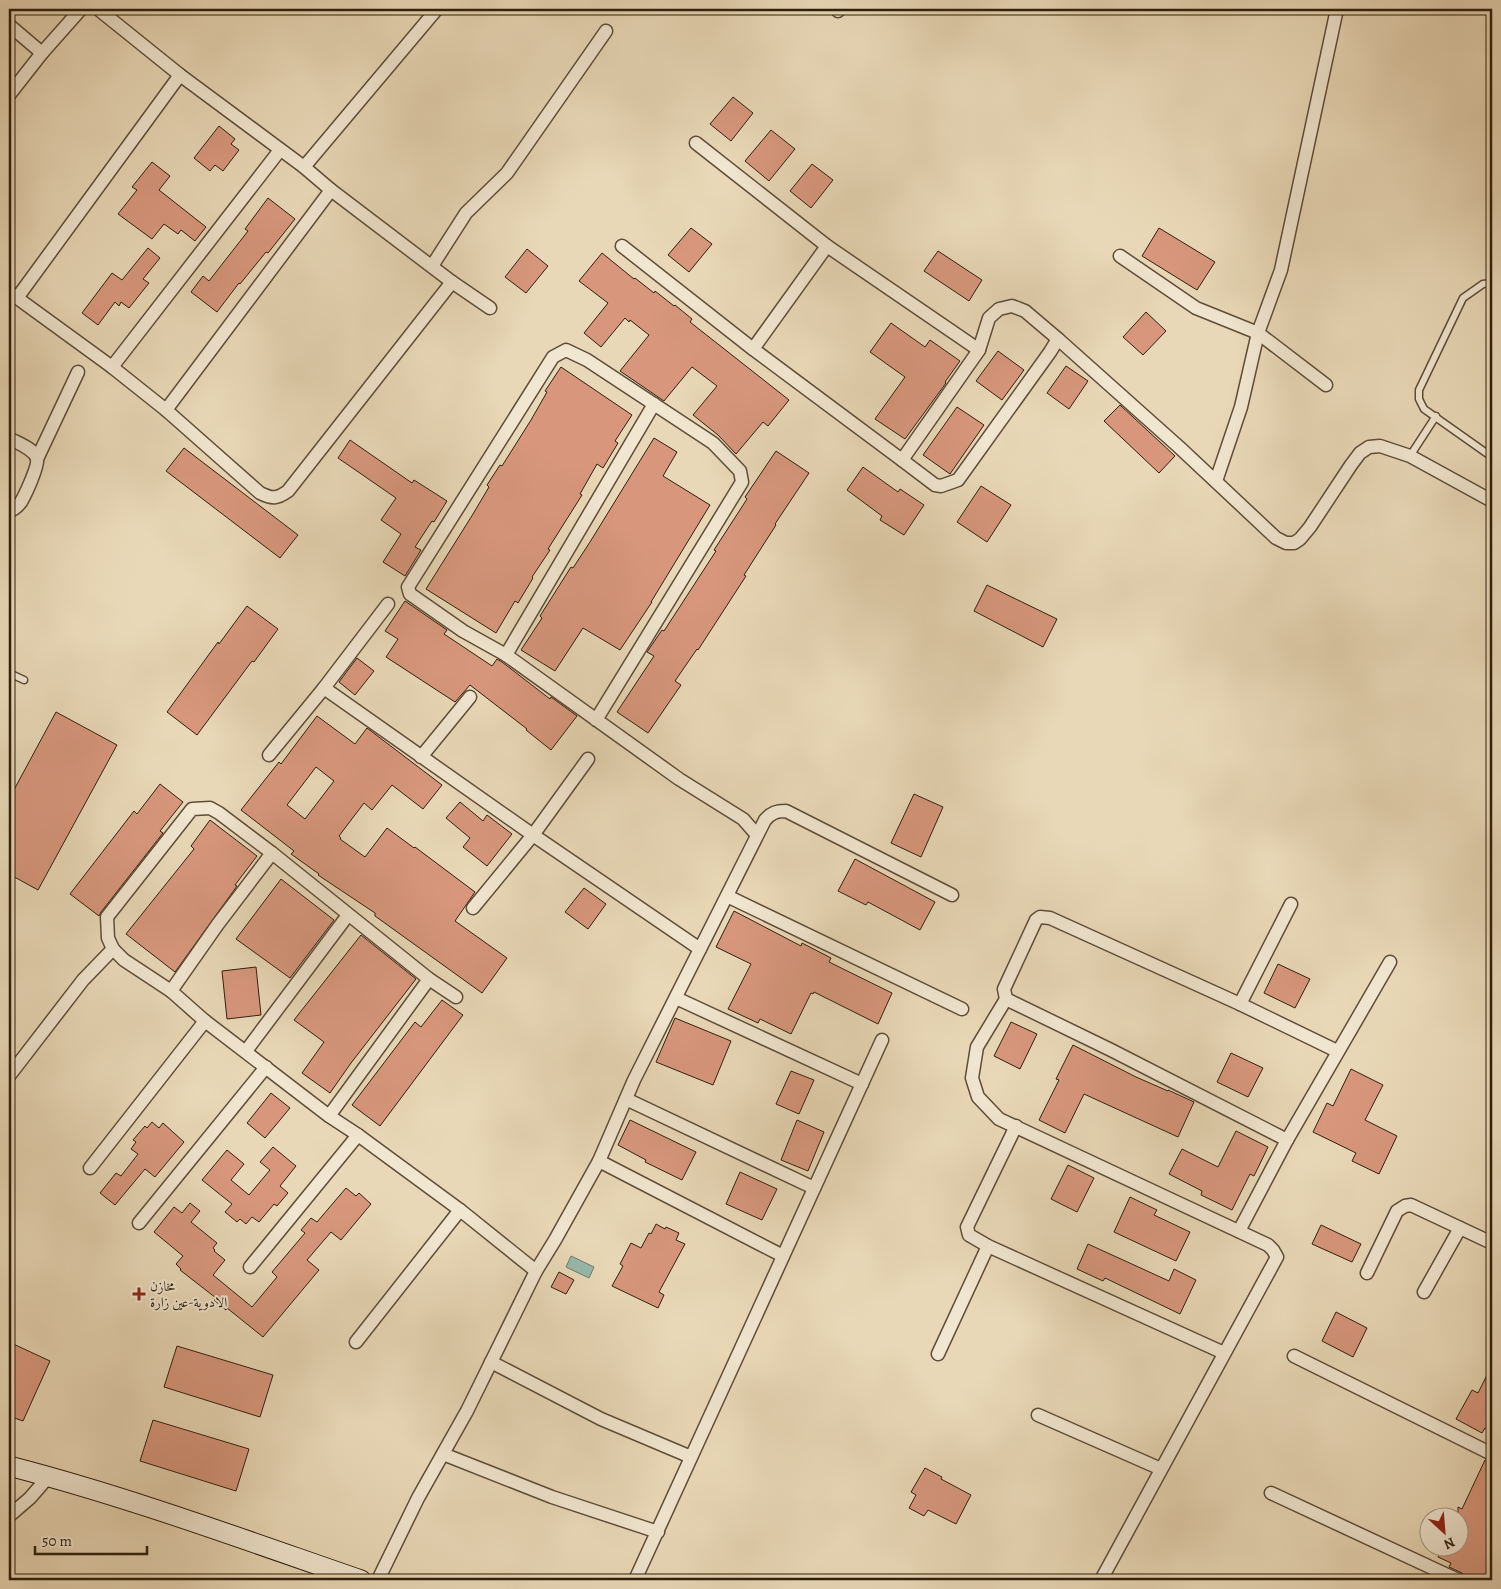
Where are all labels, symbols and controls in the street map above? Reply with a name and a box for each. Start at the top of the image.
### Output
place label: مخازن الادوية-عين زارة [150,1277,227,1312]
marker: مخازن الادوية-عين زارة [132,1287,146,1301]
north arrow [1418,1506,1468,1556]
scale bar [35,1524,148,1556]
text: 50 m [42,1531,72,1551]
text: N [1441,1532,1458,1554]

